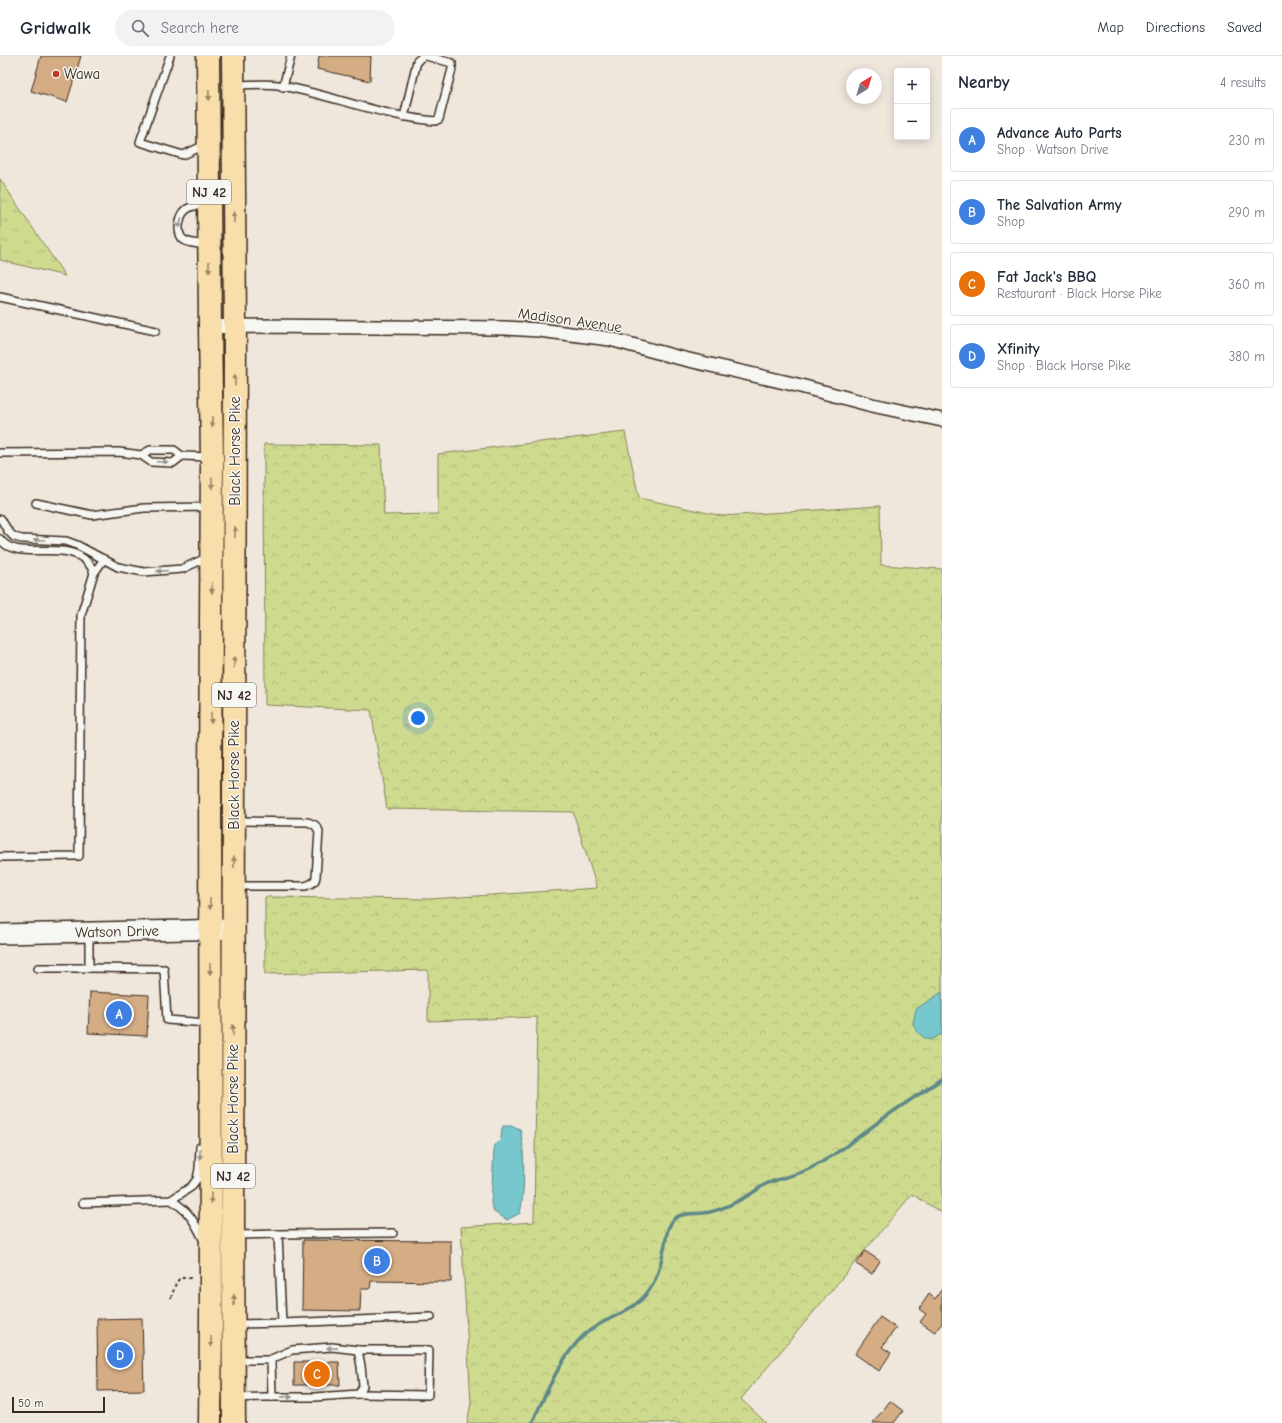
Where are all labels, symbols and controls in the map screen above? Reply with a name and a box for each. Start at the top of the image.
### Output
search box [115,10,395,46]
text: Gridwalk [20,17,91,39]
icon: search [129,17,151,39]
text: Search here [161,19,239,37]
text: Map [1097,19,1124,36]
text: Directions [1146,19,1205,36]
text: Saved [1227,19,1262,36]
place label: Wawa [64,65,100,83]
north arrow [846,68,882,104]
map controls [894,68,930,140]
button: + [894,68,930,104]
marker: Wawa [51,69,61,79]
text: Nearby [958,73,1009,92]
text: 4 results [1220,75,1266,90]
one-way arrow [206,89,212,102]
button: − [894,104,930,140]
text: Advance Auto Parts [997,124,1122,142]
text: A [968,133,976,148]
text: 230 m [1229,133,1265,148]
text: Shop · Watson Drive [997,142,1108,157]
road number: NJ 42 [187,180,231,204]
text: The Salvation Army [997,196,1122,214]
text: B [968,205,976,220]
text: 290 m [1228,205,1265,220]
one-way arrow [231,210,237,223]
text: Shop [997,214,1025,229]
one-way arrow [177,217,183,229]
one-way arrow [206,261,213,273]
text: Fat Jack's BBQ [997,268,1096,286]
text: C [968,277,976,292]
text: 360 m [1228,277,1265,292]
text: Restaurant · Black Horse Pike [997,286,1162,301]
street label: Madison Avenue [517,304,624,336]
text: Xfinity [997,340,1040,358]
text: D [968,349,976,364]
text: 380 m [1229,349,1265,364]
text: Shop · Black Horse Pike [997,358,1131,373]
one-way arrow [232,373,238,386]
street label: Black Horse Pike [226,396,244,506]
one-way arrow [208,416,215,428]
one-way arrow [156,459,168,466]
one-way arrow [209,477,215,490]
one-way arrow [232,525,238,538]
one-way arrow [33,536,45,543]
one-way arrow [156,567,168,574]
one-way arrow [208,582,215,594]
one-way arrow [231,655,237,668]
road number: NJ 42 [212,683,256,707]
your location [408,708,428,728]
one-way arrow [208,712,214,725]
street label: Black Horse Pike [225,720,243,830]
one-way arrow [231,855,237,868]
one-way arrow [207,898,213,911]
street label: Watson Drive [75,922,160,941]
one-way arrow [207,963,213,976]
pin: A [106,999,132,1029]
one-way arrow [230,1023,236,1036]
street label: Black Horse Pike [224,1044,242,1154]
one-way arrow [197,1148,203,1161]
road number: NJ 42 [211,1164,255,1188]
one-way arrow [208,1192,214,1205]
pin: B [364,1246,390,1276]
one-way arrow [231,1293,237,1306]
one-way arrow [208,1336,214,1349]
pin: D [107,1340,133,1370]
one-way arrow [325,1345,338,1351]
pin: C [304,1359,330,1389]
one-way arrow [281,1394,294,1400]
scale bar [12,1395,105,1414]
text: 50 m [18,1397,43,1410]

